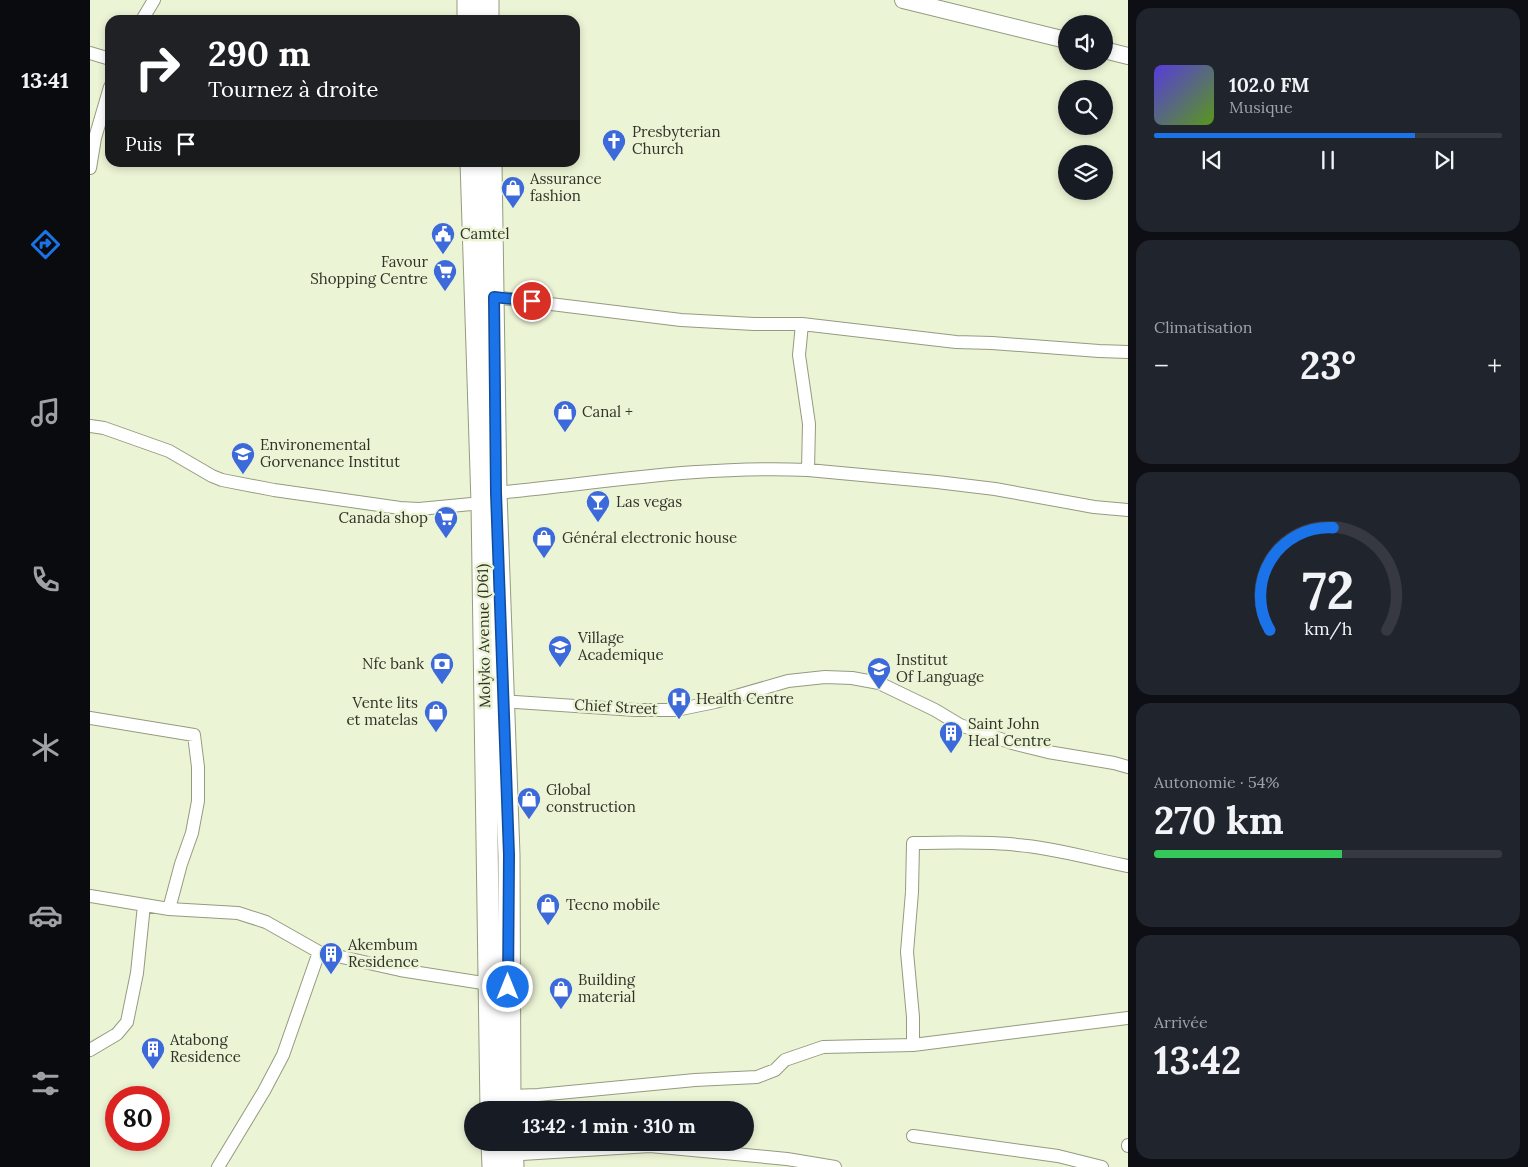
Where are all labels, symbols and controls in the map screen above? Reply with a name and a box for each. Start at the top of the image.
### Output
map controls [1058,15,1113,200]
button: sound [1058,15,1113,70]
text: 290 m [208,31,310,76]
icon: right [125,35,190,100]
text: 13:41 [21,66,69,94]
text: 102.0 FM [1229,73,1309,97]
text: Tournez à droite [208,75,378,103]
button: search [1058,80,1113,135]
text: Musique [1229,97,1293,117]
place label: Presbyterian Church [632,122,721,158]
church icon: Presbyterian Church [601,128,627,162]
icon: arrive [172,130,200,158]
text: Puis [125,132,162,156]
button: layers [1058,145,1113,200]
icon: previous [1198,146,1226,174]
icon: pause [1314,146,1342,174]
icon: next [1430,146,1458,174]
place label: Assurance fashion [529,169,602,205]
shop icon: Assurance fashion [500,175,526,209]
public building icon: Camtel [430,221,456,255]
place label: Camtel [460,224,510,243]
icon: directions [28,227,63,262]
place label: Favour Shopping Centre [310,252,429,288]
supermarket icon: Favour Shopping Centre [432,258,458,292]
pin [511,280,553,322]
icon: arrive [518,287,546,315]
text: Climatisation [1154,317,1252,337]
text: 23° [1300,341,1356,389]
text: − [1154,348,1169,384]
text: + [1487,348,1502,384]
icon: music [28,395,63,430]
shop icon: Canal + [552,399,578,433]
place label: Canal + [582,402,633,421]
place label: Environemental Gorvenance Institut [260,435,400,471]
school or university icon: Environemental Gorvenance Institut [230,441,256,475]
bar icon: Las vegas [585,489,611,523]
place label: Las vegas [616,492,682,511]
supermarket icon: Canada shop [433,505,459,539]
place label: Canada shop [339,508,428,527]
shop icon: Général electronic house [531,525,557,559]
place label: Général electronic house [562,528,737,547]
text: 72 [1302,557,1354,623]
icon: phone [28,562,63,597]
street label: Molyko Avenue (D61) [473,563,495,708]
text: km/h [1304,617,1352,640]
place label: Village Academique [577,628,664,664]
school or university icon: Village Academique [547,634,573,668]
place label: Institut Of Language [896,650,984,686]
bank icon: Nfc bank [429,651,455,685]
place label: Nfc bank [362,654,424,673]
school or university icon: Institut Of Language [866,656,892,690]
hospital icon: Health Centre [666,686,692,720]
place label: Health Centre [696,689,794,708]
place label: Vente lits et matelas [346,693,418,729]
street label: Chief Street [574,695,658,718]
shop icon: Vente lits et matelas [423,699,449,733]
place label: Saint John Heal Centre [968,714,1051,750]
building icon: Saint John Heal Centre [938,720,964,754]
icon: climate [28,730,63,765]
text: Autonomie · 54% [1154,772,1279,792]
place label: Global construction [546,780,636,816]
shop icon: Global construction [516,786,542,820]
text: 270 km [1154,796,1284,844]
shop icon: Tecno mobile [535,892,561,926]
place label: Tecno mobile [566,895,660,914]
icon: car [28,898,63,933]
place label: Akembum Residence [347,935,419,971]
building icon: Akembum Residence [318,941,344,975]
position arrow [481,960,533,1012]
place label: Building material [578,970,636,1006]
shop icon: Building material [548,976,574,1010]
text: Arrivée [1154,1012,1208,1032]
place label: Atabong Residence [169,1030,241,1066]
building icon: Atabong Residence [140,1036,166,1070]
text: 13:42 [1154,1036,1241,1084]
icon: filters [28,1066,63,1101]
speed limit sign: 80 [105,1086,170,1151]
text: 13:42 · 1 min · 310 m [522,1114,696,1138]

